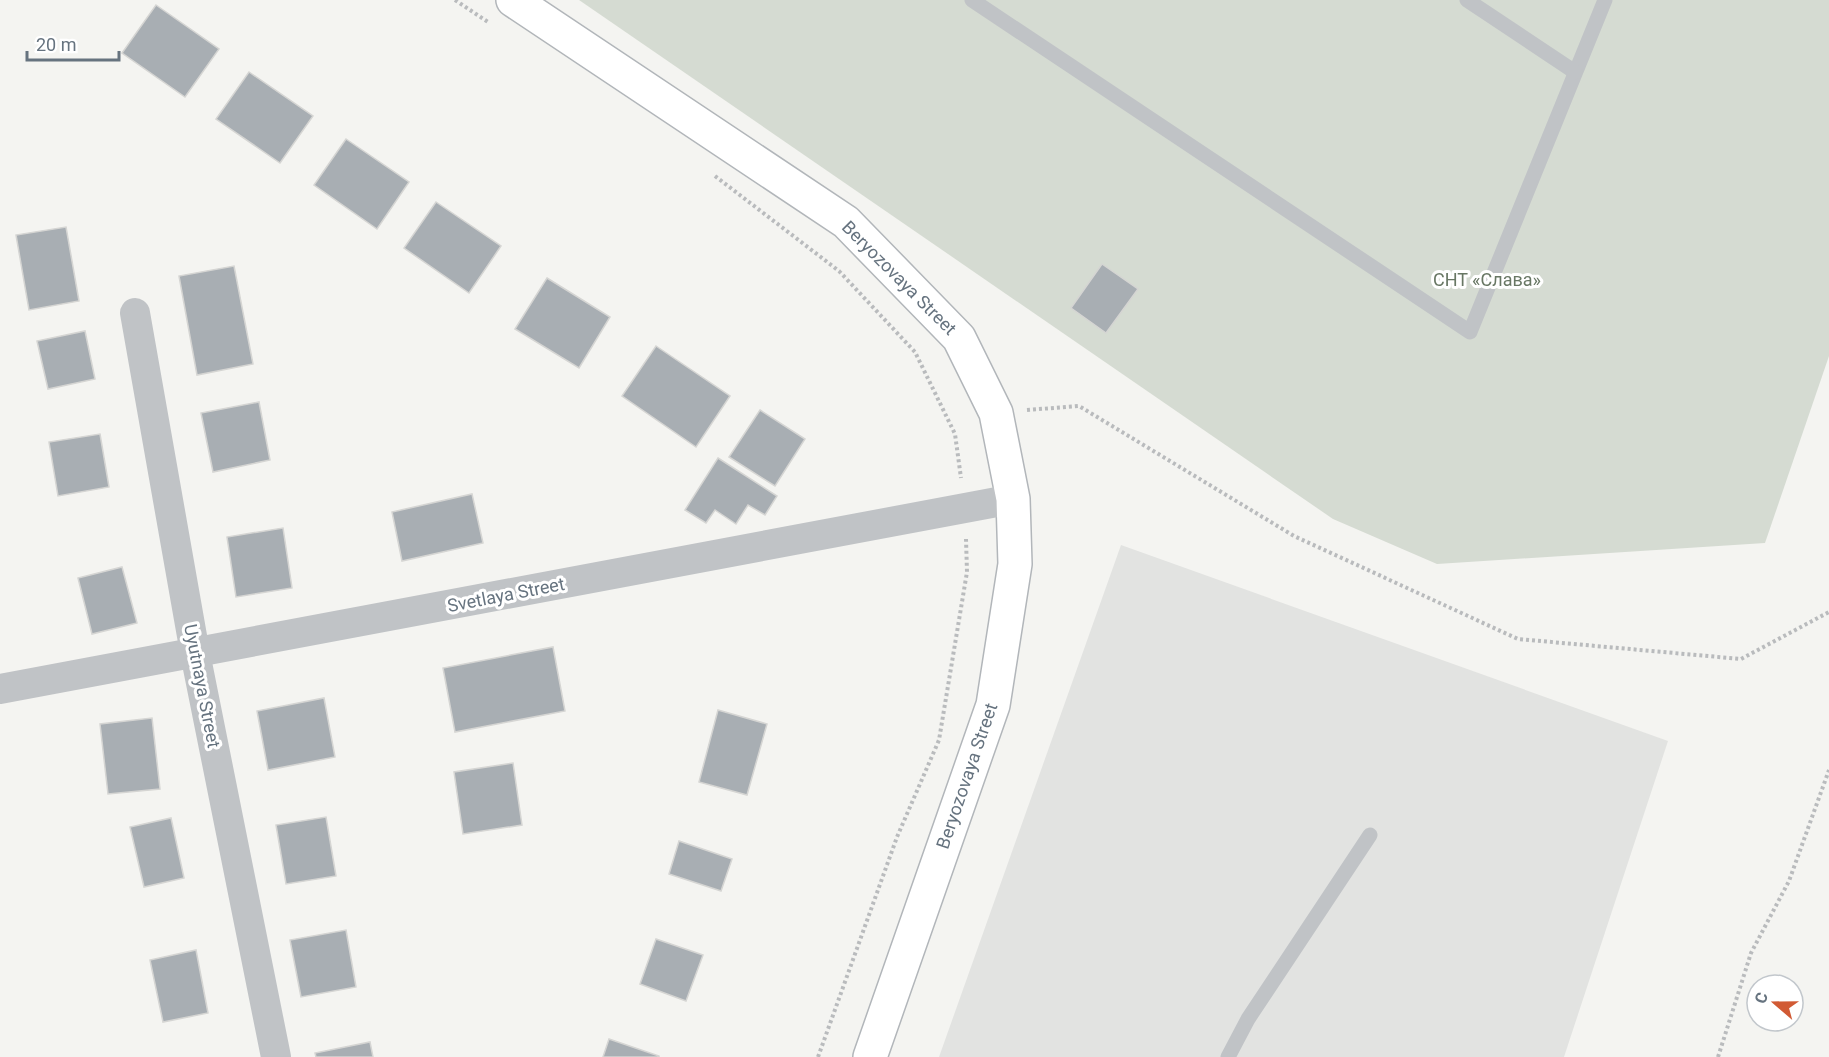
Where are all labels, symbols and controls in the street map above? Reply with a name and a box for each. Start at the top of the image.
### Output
scale bar [27,24,118,62]
text: 20 m [36,34,76,55]
street label: Beryozovaya Street [838,216,961,339]
park label: СНТ «Слава» [1433,269,1541,290]
street label: Svetlaya Street [446,573,566,616]
street label: Uyutnaya Street [180,622,225,750]
street label: Beryozovaya Street [932,700,1001,852]
north arrow [1745,973,1805,1033]
text: С [1751,990,1772,1006]

